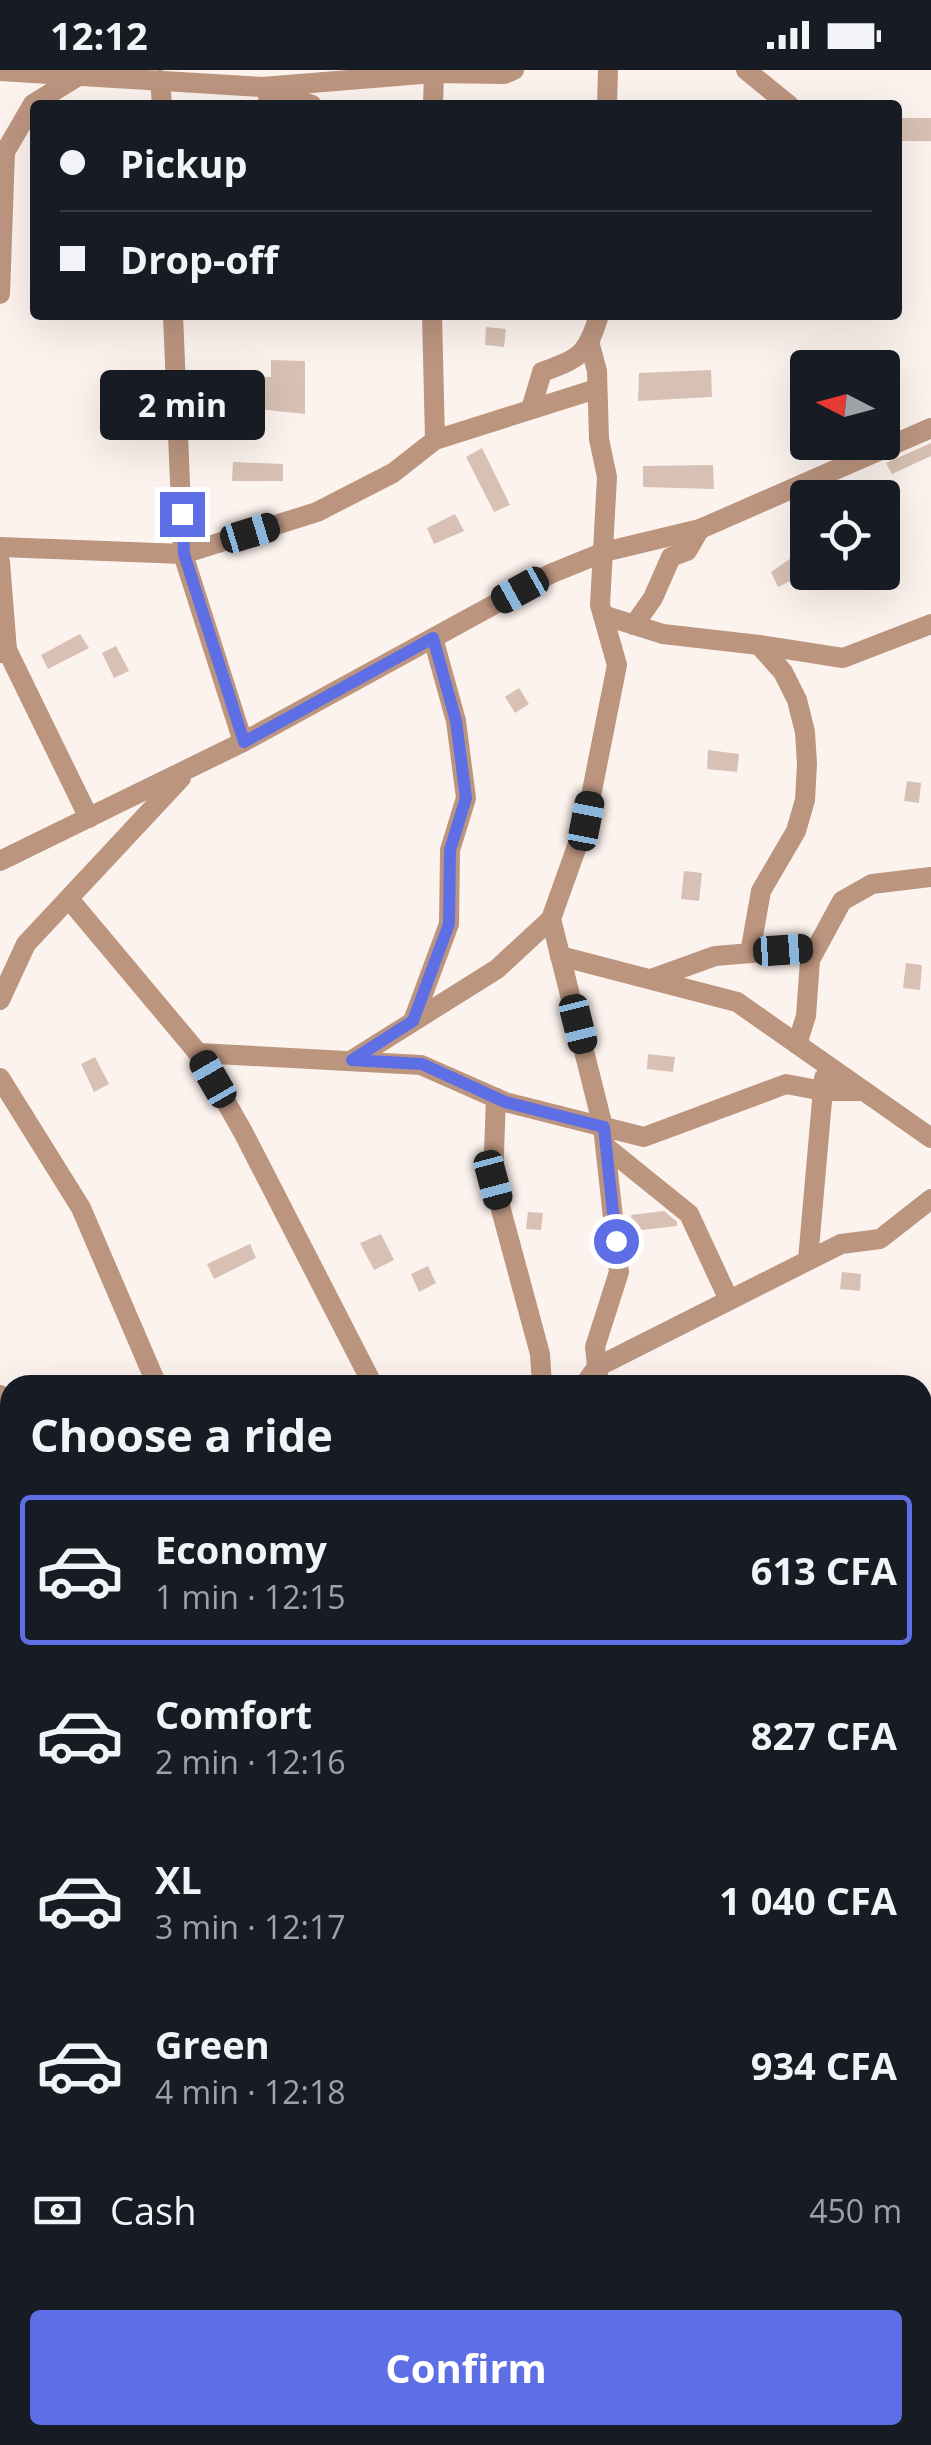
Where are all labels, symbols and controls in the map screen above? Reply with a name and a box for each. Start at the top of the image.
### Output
text: 12:12 [50,9,148,61]
text: Pickup [120,137,248,189]
text: Drop-off [120,233,278,285]
north arrow [790,350,900,460]
map controls [790,350,900,590]
callout: 2 min [100,369,264,439]
text: 2 min [138,383,227,426]
button: locate [790,480,900,590]
route end [160,492,205,537]
car [217,510,283,556]
car [486,562,554,618]
car [566,789,606,853]
car [752,933,814,967]
car [556,991,600,1057]
car [185,1046,241,1112]
car [471,1147,515,1213]
route start [594,1219,639,1264]
text: Choose a ride [30,1404,333,1465]
text: Economy [155,1523,327,1575]
icon: car [35,1525,125,1615]
text: 613 CFA [751,1544,897,1596]
text: 1 min · 12:15 [155,1575,346,1618]
text: Comfort [155,1688,312,1740]
icon: car [35,1690,125,1780]
text: 827 CFA [751,1709,897,1761]
text: 2 min · 12:16 [155,1740,346,1783]
text: XL [155,1853,202,1905]
icon: car [35,1855,125,1945]
text: 1 040 CFA [719,1874,897,1926]
text: 3 min · 12:17 [155,1905,346,1948]
text: Green [155,2018,270,2070]
icon: car [35,2020,125,2110]
text: 934 CFA [751,2039,897,2091]
text: 4 min · 12:18 [155,2070,346,2113]
icon: cash [30,2183,85,2238]
text: Cash [110,2184,196,2236]
text: 450 m [809,2189,902,2232]
button: Confirm [30,2310,902,2425]

